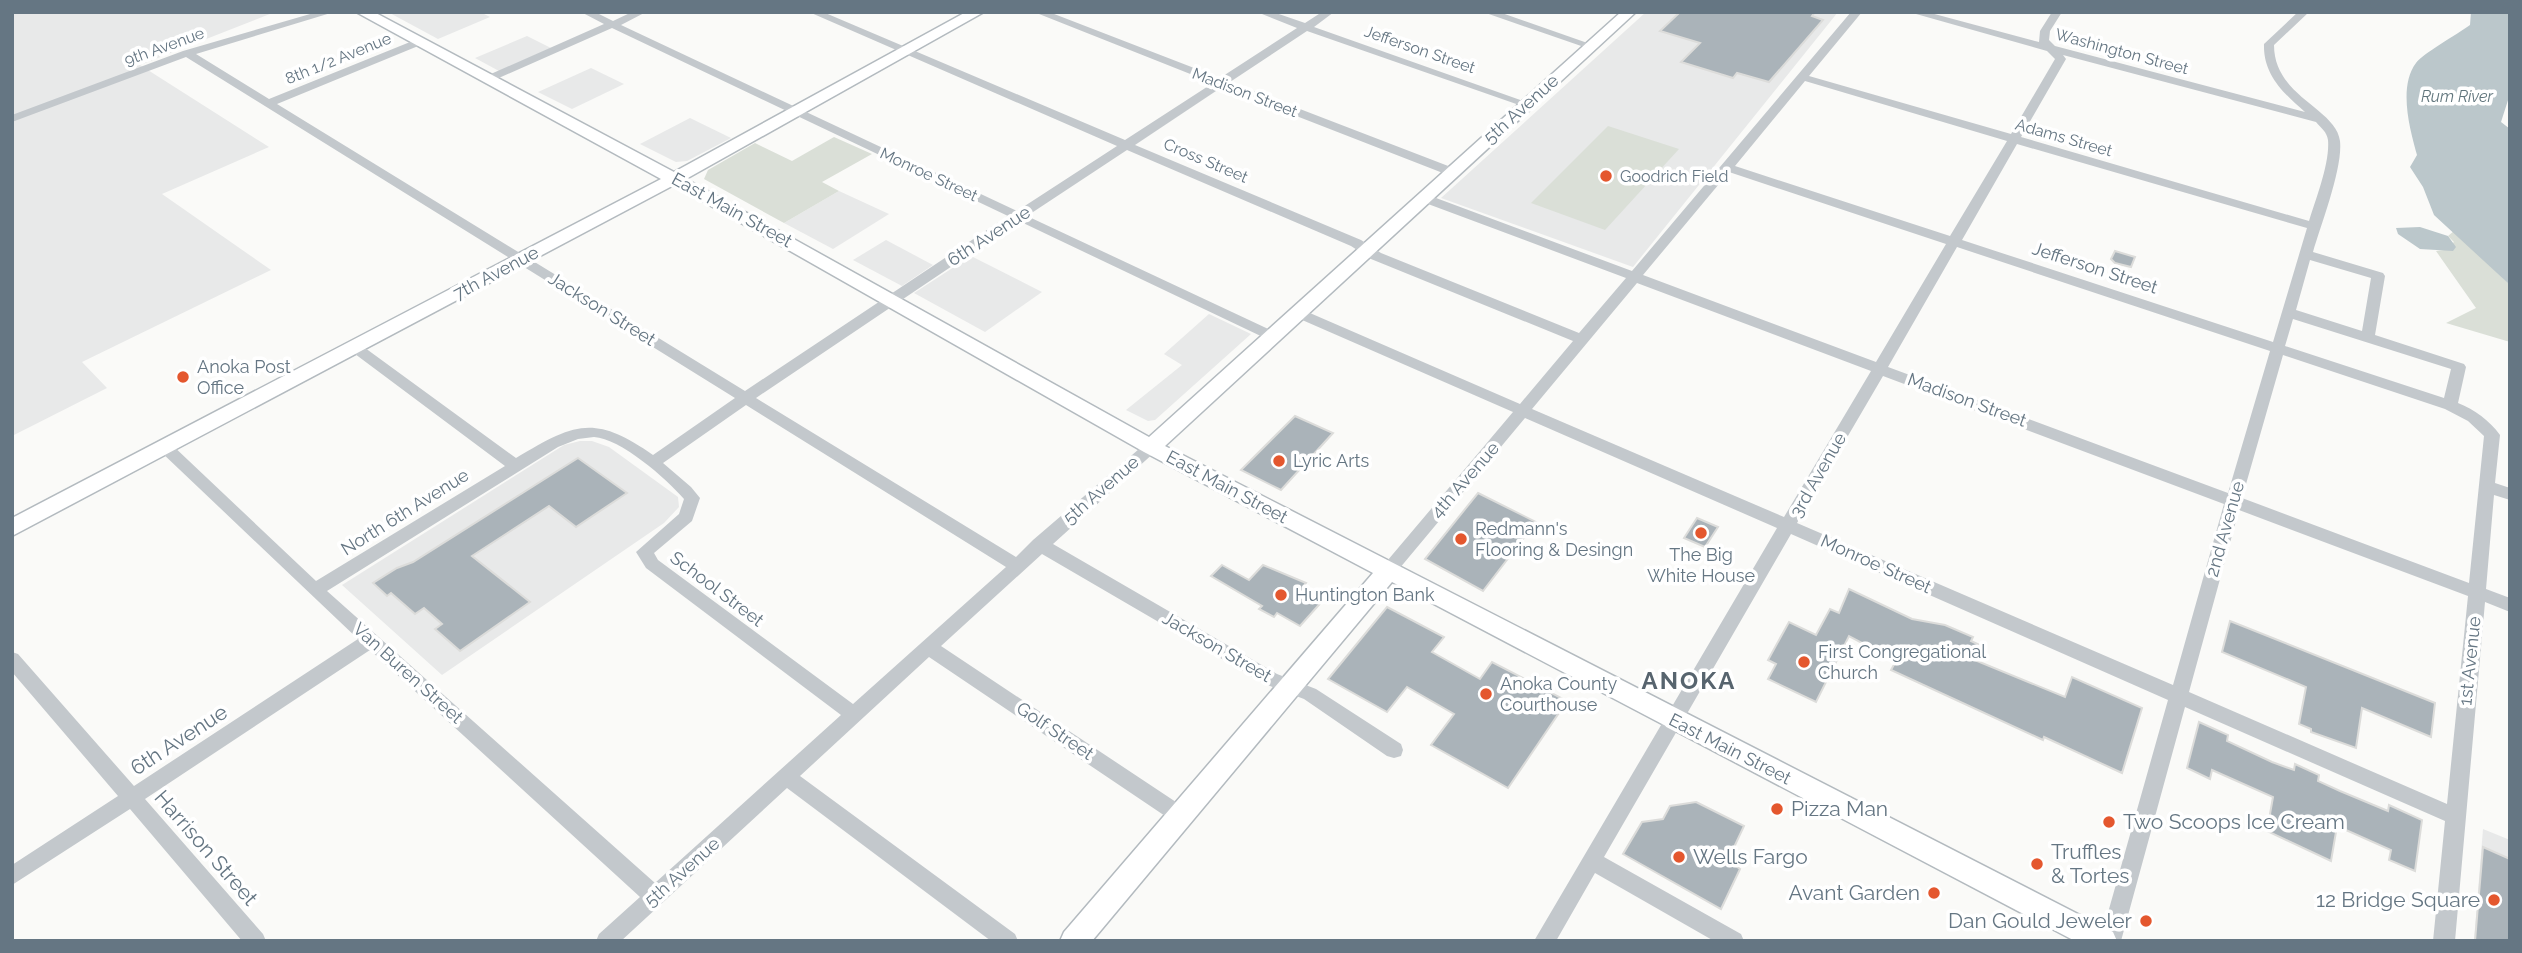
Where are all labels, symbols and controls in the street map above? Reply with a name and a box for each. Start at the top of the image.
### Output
street label: Jefferson Street [1362,22,1478,78]
street label: 9th Avenue [122,23,207,70]
street label: Washington Street [2053,25,2191,79]
street label: 8th 1/2 Avenue [282,29,394,88]
street label: Madison Street [1190,64,1301,121]
street label: 5th Avenue [1479,69,1563,148]
water label: Rum River [2421,87,2494,106]
street label: Adams Street [2013,115,2115,161]
street label: Cross Street [1161,134,1251,187]
street label: Monroe Street [877,144,981,206]
place label: Goodrich Field [1620,167,1728,186]
street label: East Main Street [668,168,796,251]
marker: Goodrich Field [1598,168,1614,184]
street label: 6th Avenue [943,201,1034,270]
street label: Jefferson Street [2030,237,2160,298]
street label: 7th Avenue [450,241,542,304]
street label: Jackson Street [545,267,660,350]
place label: Anoka Post Office [197,356,291,398]
street label: Madison Street [1905,368,2030,431]
marker: Anoka Post Office [175,369,191,385]
street label: 3rd Avenue [1785,428,1850,521]
street label: 4th Avenue [1426,437,1504,522]
street label: East Main Street [1163,446,1292,527]
place label: Lyric Arts [1293,450,1369,471]
street label: 5th Avenue [1058,451,1143,528]
marker: Lyric Arts [1271,453,1287,469]
street label: North 6th Avenue [337,464,473,559]
street label: 2nd Avenue [2201,478,2248,579]
place label: Redmann's Flooring & Desingn [1475,518,1633,560]
marker: The Big White House [1693,525,1709,541]
street label: Monroe Street [1818,530,1935,597]
marker: Redmann's Flooring & Desingn [1453,531,1469,547]
place label: The Big White House [1647,544,1755,586]
street label: School Street [666,547,768,631]
place label: Huntington Bank [1295,584,1435,605]
marker: Huntington Bank [1273,587,1289,603]
street label: Jackson Street [1159,607,1275,686]
street label: 1st Avenue [2454,615,2485,707]
street label: Van Buren Street [349,618,468,727]
place label: First Congregational Church [1818,641,1986,683]
marker: First Congregational Church [1796,654,1812,670]
district label: ANOKA [1642,666,1736,695]
place label: Anoka County Courthouse [1500,673,1617,715]
marker: Anoka County Courthouse [1478,686,1494,702]
street label: Golf Street [1013,697,1098,764]
street label: 6th Avenue [126,699,232,780]
street label: East Main Street [1666,709,1795,788]
street label: Harrison Street [150,785,263,910]
place label: Pizza Man [1791,796,1888,821]
marker: Pizza Man [1769,801,1785,817]
place label: Two Scoops Ice Cream [2123,809,2345,834]
marker: Two Scoops Ice Cream [2101,814,2117,830]
street label: 5th Avenue [640,832,724,911]
place label: Truffles & Tortes [2051,839,2129,888]
place label: Wells Fargo [1693,844,1808,869]
marker: Wells Fargo [1671,849,1687,865]
marker: Truffles & Tortes [2029,856,2045,872]
place label: Avant Garden [1788,880,1920,905]
marker: Avant Garden [1926,885,1942,901]
place label: 12 Bridge Square [2316,887,2480,912]
marker: 12 Bridge Square [2486,892,2502,908]
place label: Dan Gould Jeweler [1948,908,2133,933]
marker: Dan Gould Jeweler [2138,913,2154,929]

